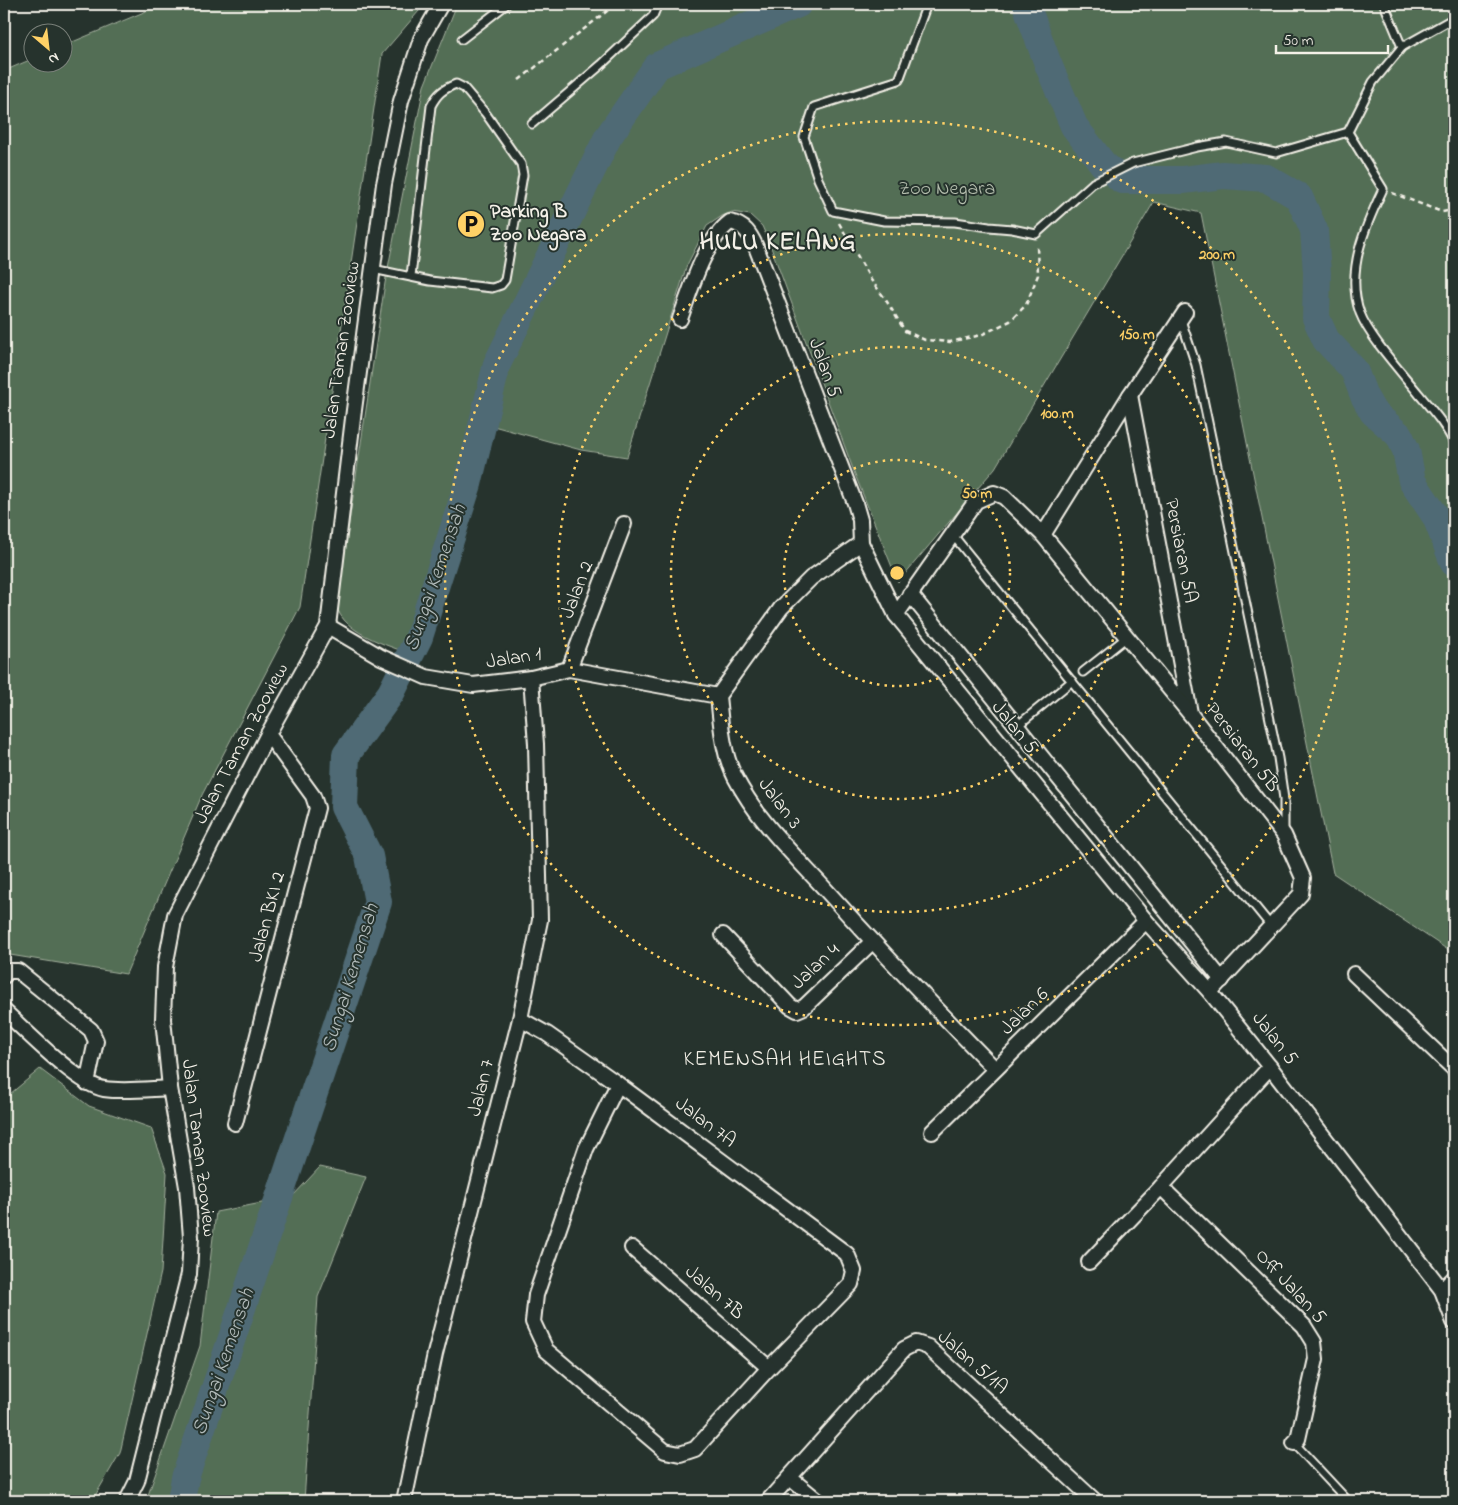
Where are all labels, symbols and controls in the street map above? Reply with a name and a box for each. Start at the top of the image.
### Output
north arrow [22,22,72,72]
scale bar [1276,22,1388,54]
text: 50 m [1283,30,1314,52]
text: N [44,47,63,70]
park label: Zoo Negara [899,175,995,205]
place label: Parking B Zoo Negara [490,198,587,251]
parking icon: Parking B Zoo Negara [456,209,486,239]
district label: HULU KELANG [699,225,857,261]
text: 200 m [1198,244,1235,266]
street label: Jalan Taman Zooview [315,260,369,440]
text: 150 m [1119,324,1155,346]
street label: Jalan 5 [800,334,848,402]
text: 100 m [1040,403,1074,425]
text: 50 m [962,483,993,505]
street label: Persiaran 5A [1156,496,1204,606]
water label: Sungai Kemensah [397,500,476,656]
street label: Jalan 2 [554,557,602,623]
centre of rings [888,564,906,582]
street label: Jalan 1 [484,640,544,678]
street label: Jalan Taman Zooview [187,658,297,830]
street label: Jalan 5 [984,695,1044,761]
street label: Persiaran 5B [1198,697,1286,799]
street label: Jalan 3 [750,772,808,836]
street label: Jalan BKI 2 [242,869,294,965]
water label: Sungai Kemensah [314,899,389,1056]
street label: Jalan 4 [785,937,847,997]
street label: Jalan 6 [994,981,1056,1043]
street label: Jalan 5 [1244,1006,1304,1072]
district label: KEMENSAH HEIGHTS [683,1045,887,1075]
street label: Jalan 7 [461,1056,503,1120]
street label: Jalan Taman Zooview [173,1058,223,1238]
street label: Jalan 7A [668,1090,742,1156]
street label: Off Jalan 5 [1248,1243,1332,1331]
street label: Jalan 7B [678,1259,750,1327]
water label: Sungai Kemensah [185,1284,264,1440]
street label: Jalan 5/1A [930,1324,1014,1402]

